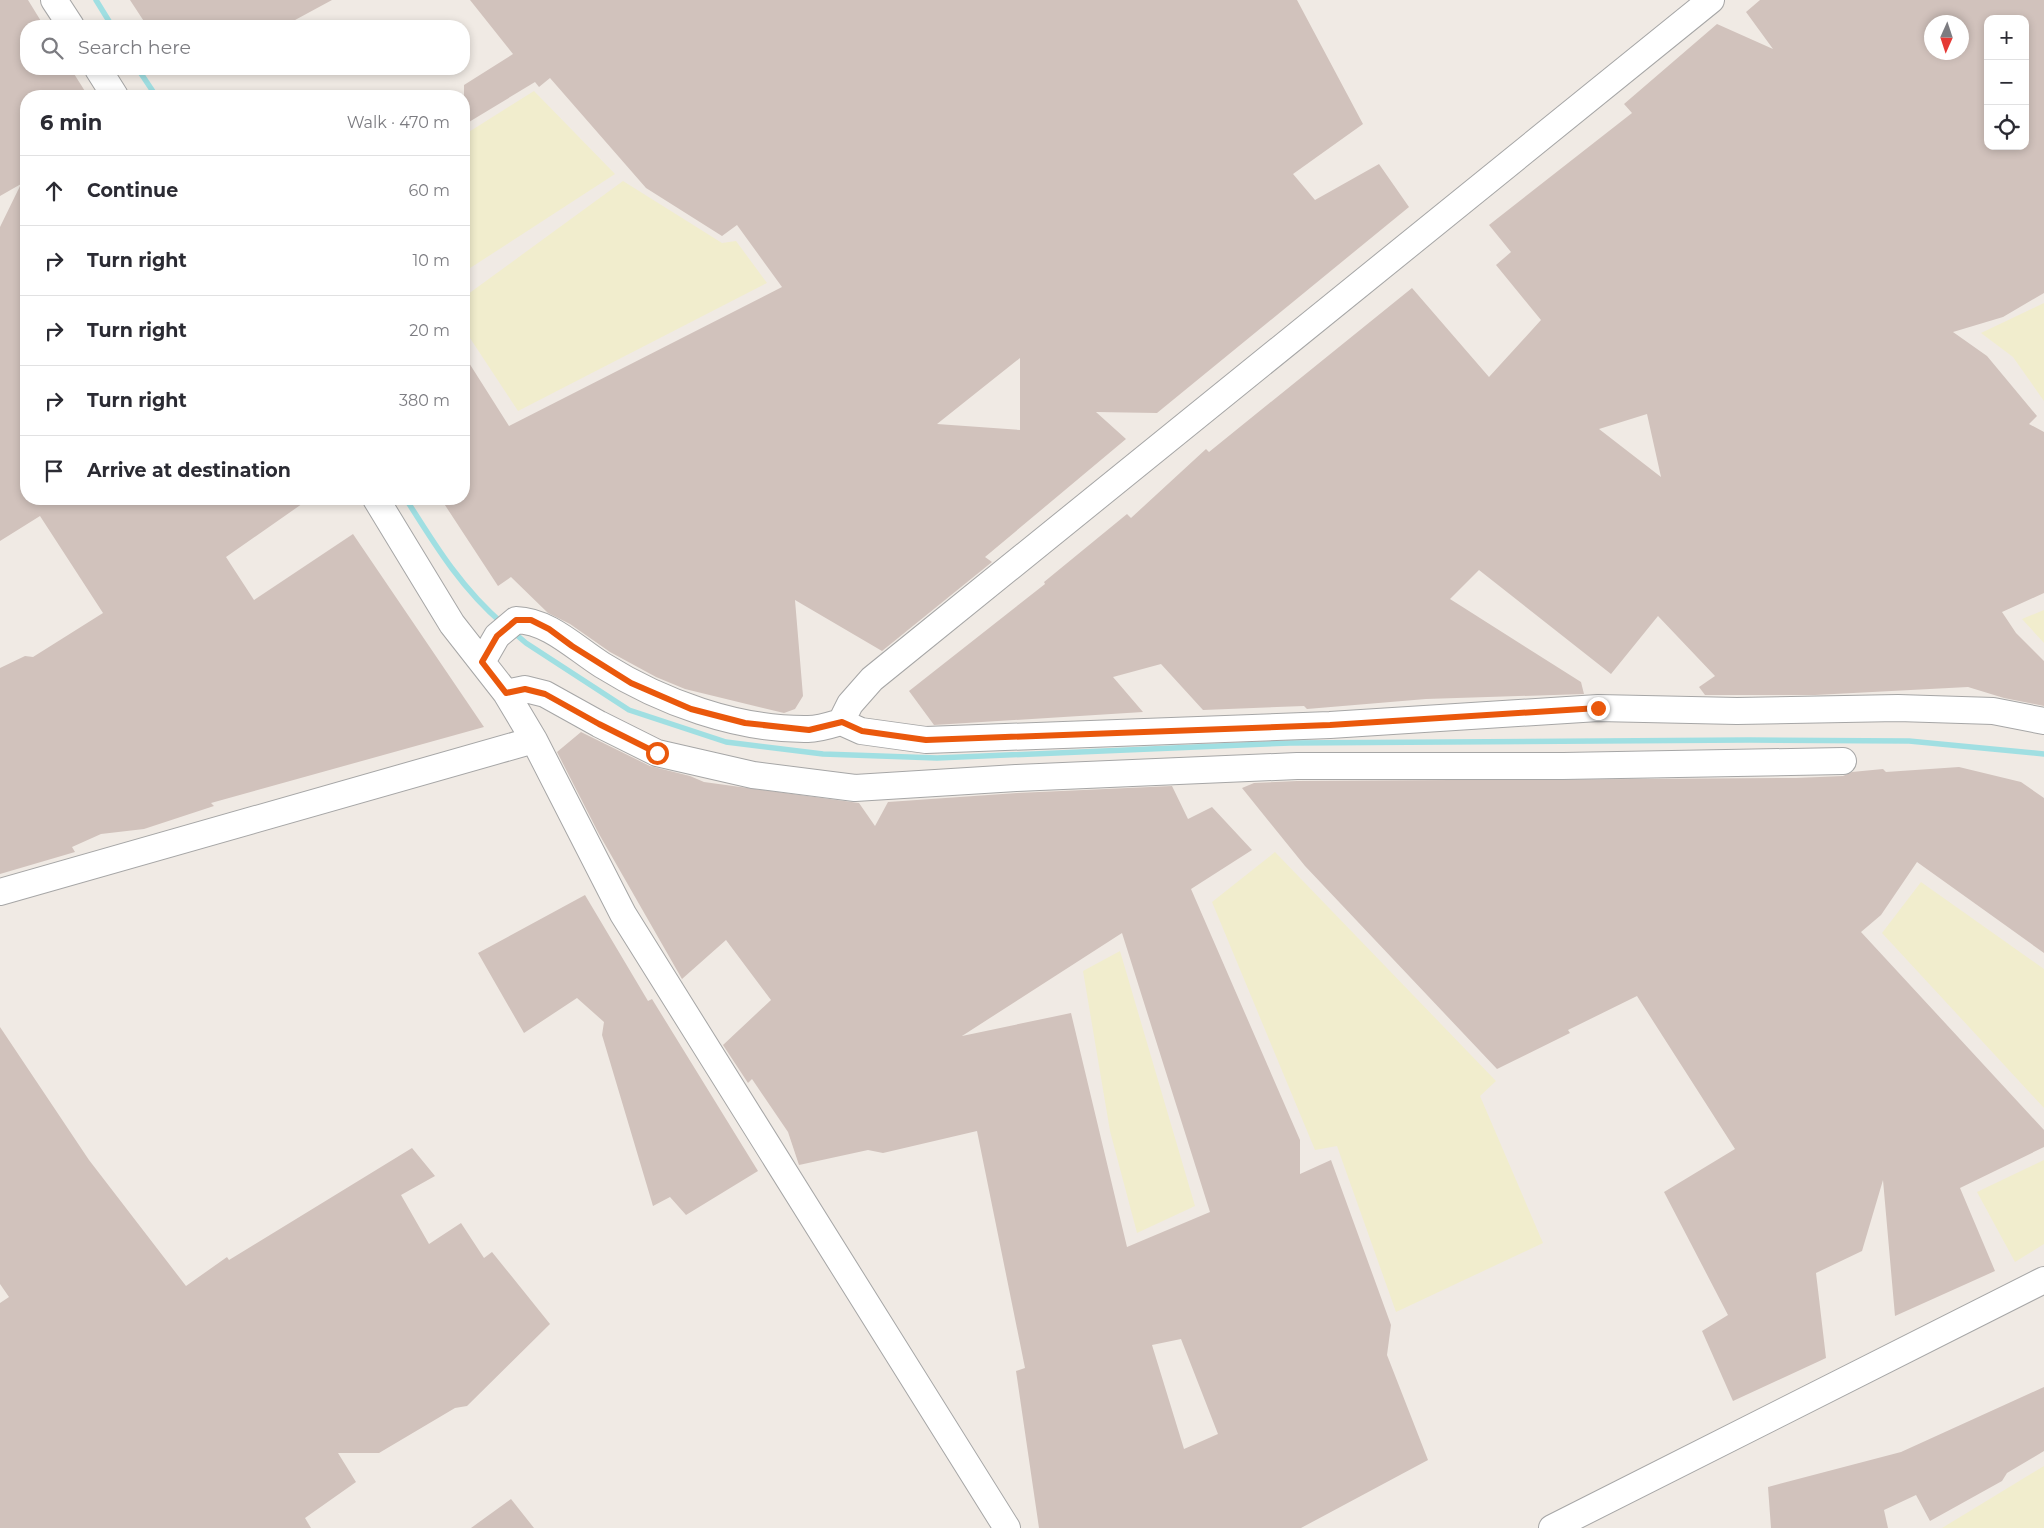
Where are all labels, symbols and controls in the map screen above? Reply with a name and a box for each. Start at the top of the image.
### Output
north arrow [1924,15,1969,60]
map controls [1984,15,2029,150]
button: + [1984,15,2029,60]
search box [20,20,470,75]
icon: search [38,34,66,62]
text: Search here [78,36,191,59]
button: − [1984,60,2029,105]
button: locate [1984,105,2029,150]
text: 6 min [40,110,102,135]
text: Walk · 470 m [347,113,450,132]
icon: ahead [40,177,68,205]
text: Continue [87,179,178,202]
text: 60 m [408,181,450,200]
icon: right [40,247,68,275]
text: Turn right [87,249,187,272]
text: 10 m [412,251,450,270]
icon: right [40,317,68,345]
text: Turn right [87,319,187,342]
text: 20 m [409,321,450,340]
icon: right [40,387,68,415]
text: Turn right [87,389,187,412]
text: 380 m [399,391,450,410]
icon: arrive [40,457,68,485]
text: Arrive at destination [87,459,291,482]
route end [1587,697,1610,720]
route start [646,742,669,765]

